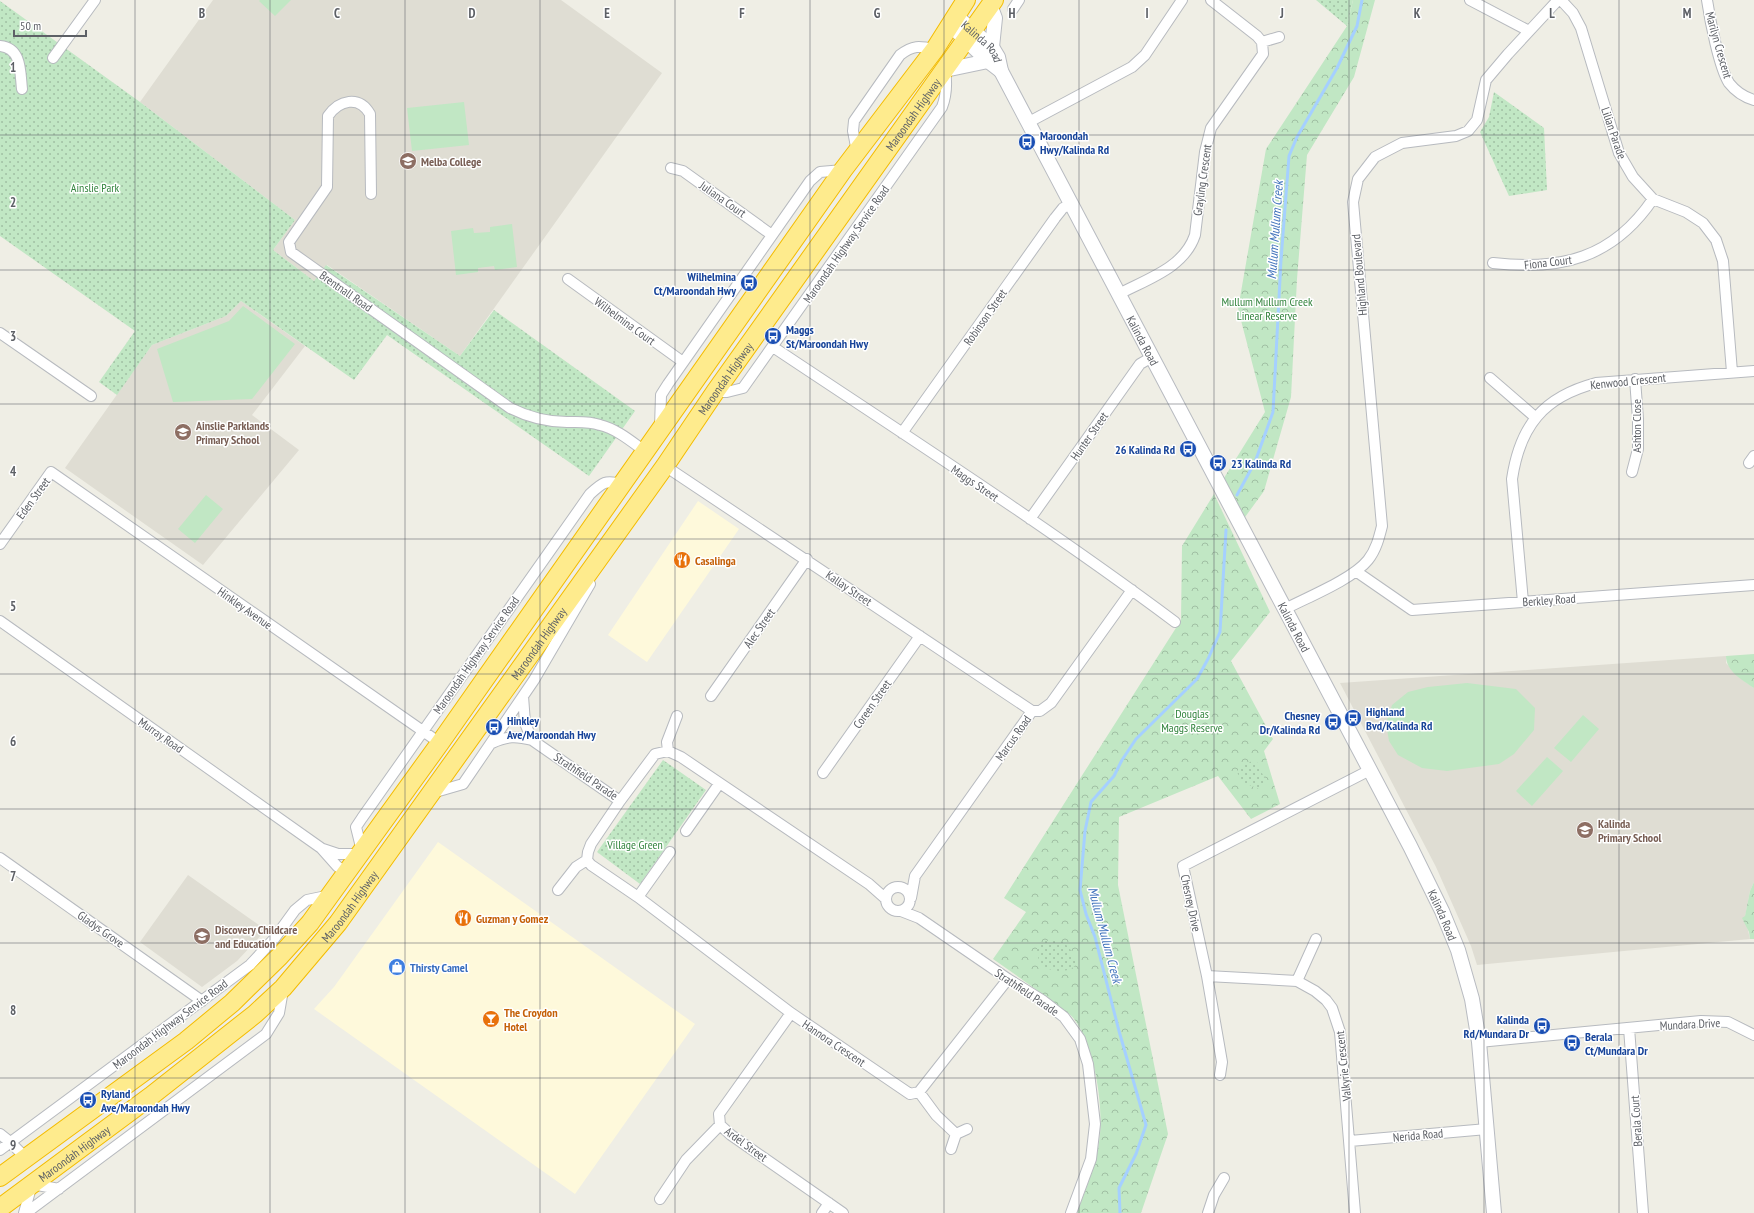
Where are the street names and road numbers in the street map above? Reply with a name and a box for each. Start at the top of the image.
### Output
street label: Marilyn Crescent [1702,10,1736,81]
street label: Kalinda Road [959,17,1006,63]
street label: Maroondah Highway [882,75,944,153]
street label: Lilian Parade [1598,105,1630,161]
street label: Grayling Crescent [1190,143,1215,217]
street label: Juliana Court [696,177,750,221]
street label: Maroondah Highway Service Road [800,182,892,306]
street label: Highland Boulevard [1348,234,1370,316]
street label: Fiona Court [1523,252,1573,272]
street label: Brentnall Road [317,267,375,315]
street label: Robinson Street [960,285,1010,348]
street label: Wilhelmina Court [591,294,659,349]
street label: Kalinda Road [1124,313,1162,368]
street label: Maroondah Highway [694,339,756,417]
street label: Kenwood Crescent [1589,369,1667,392]
street label: Ashton Close [1629,399,1644,453]
street label: Hunter Street [1067,408,1112,463]
street label: Maggs Street [948,462,1002,505]
street label: Eden Street [13,474,54,522]
street label: Kallay Street [823,567,875,609]
street label: Hinkley Avenue [215,584,275,632]
street label: Berkley Road [1522,591,1576,609]
street label: Maroondah Highway Service Road [430,593,522,717]
street label: Kalinda Road [1275,599,1314,654]
street label: Maroondah Highway [507,604,569,682]
street label: Alec Street [740,605,778,651]
street label: Coreen Street [850,676,895,731]
street label: Marcus Road [992,712,1034,764]
street label: Murray Road [136,714,186,756]
street label: Strathfield Parade [551,749,621,803]
street label: Maroondah Highway [318,867,381,945]
street label: Chesney Drive [1178,873,1204,933]
street label: Kalinda Road [1425,887,1461,942]
street label: Gladys Grove [75,907,127,951]
street label: Strathfield Parade [992,965,1062,1019]
street label: Maroondah Highway Service Road [110,976,230,1072]
street label: Mundara Drive [1659,1015,1721,1033]
street label: Hannora Crescent [800,1016,869,1070]
street label: Valkyrie Crescent [1332,1029,1354,1103]
street label: Berala Court [1627,1094,1645,1147]
street label: Maroondah Highway [35,1122,113,1185]
street label: Ardel Street [722,1123,771,1165]
street label: Nerida Road [1392,1125,1444,1145]

